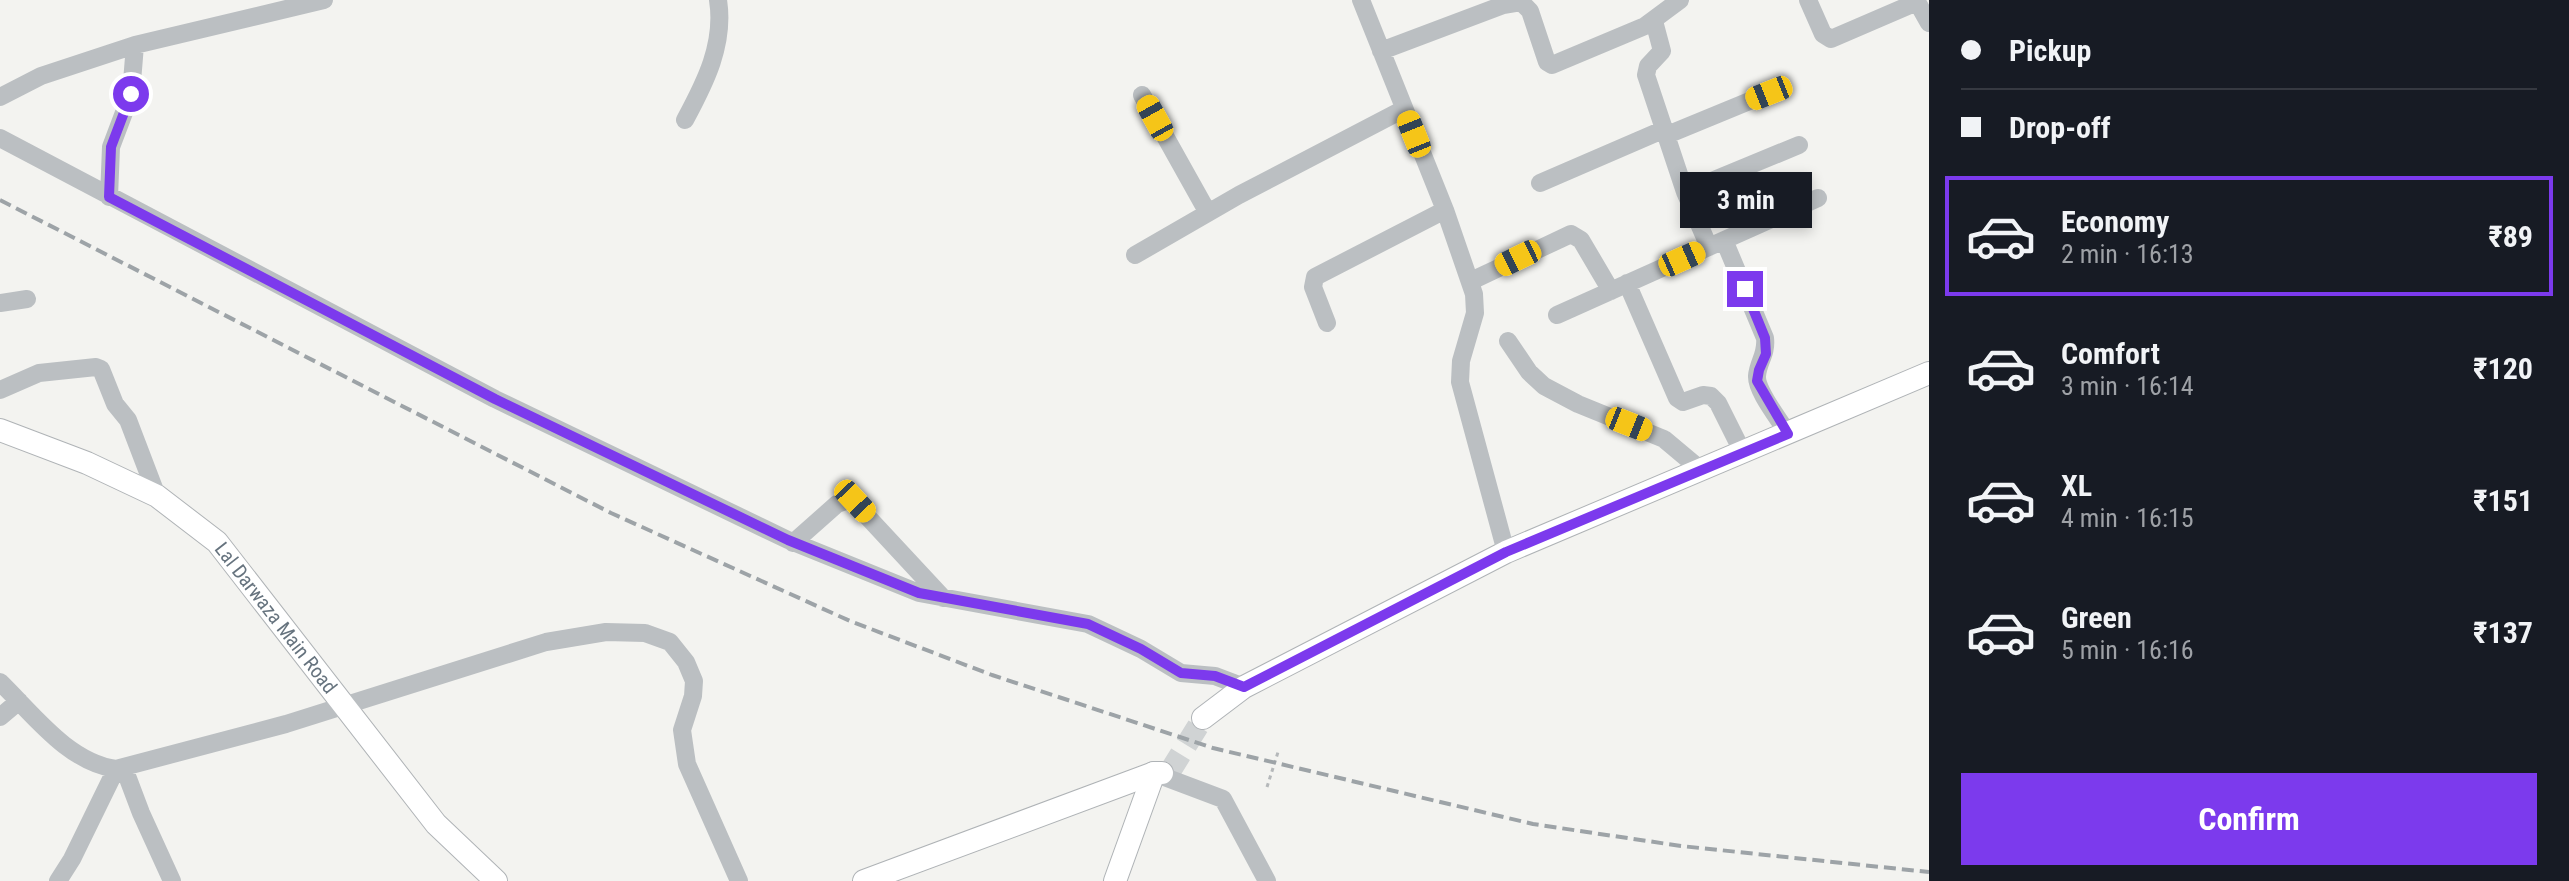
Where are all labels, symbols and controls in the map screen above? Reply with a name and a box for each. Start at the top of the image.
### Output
text: Pickup [2009,33,2091,68]
car [1742,73,1796,113]
route start [113,76,149,112]
car [1133,91,1177,145]
car [1394,107,1434,161]
text: Drop-off [2009,110,2111,145]
callout: 3 min [1679,173,1811,229]
text: 3 min [1717,185,1775,215]
icon: car [1965,200,2037,272]
text: Economy [2061,204,2169,239]
text: ₹89 [2488,219,2533,254]
car [1491,237,1545,279]
car [1655,238,1709,280]
text: 2 min · 16:13 [2061,239,2194,269]
route end [1727,271,1763,307]
icon: car [1965,332,2037,404]
text: Comfort [2061,336,2160,371]
text: ₹120 [2473,351,2533,386]
text: 3 min · 16:14 [2061,371,2194,401]
car [1602,404,1656,444]
icon: car [1965,464,2037,536]
text: XL [2061,468,2092,503]
car [830,475,880,527]
text: ₹151 [2473,483,2533,518]
text: 4 min · 16:15 [2061,503,2194,533]
street label: Lal Darwaza Main Road [210,537,342,698]
icon: car [1965,596,2037,668]
text: Green [2061,600,2132,635]
text: ₹137 [2473,615,2533,650]
text: 5 min · 16:16 [2061,635,2194,665]
button: Confirm [1961,773,2537,865]

